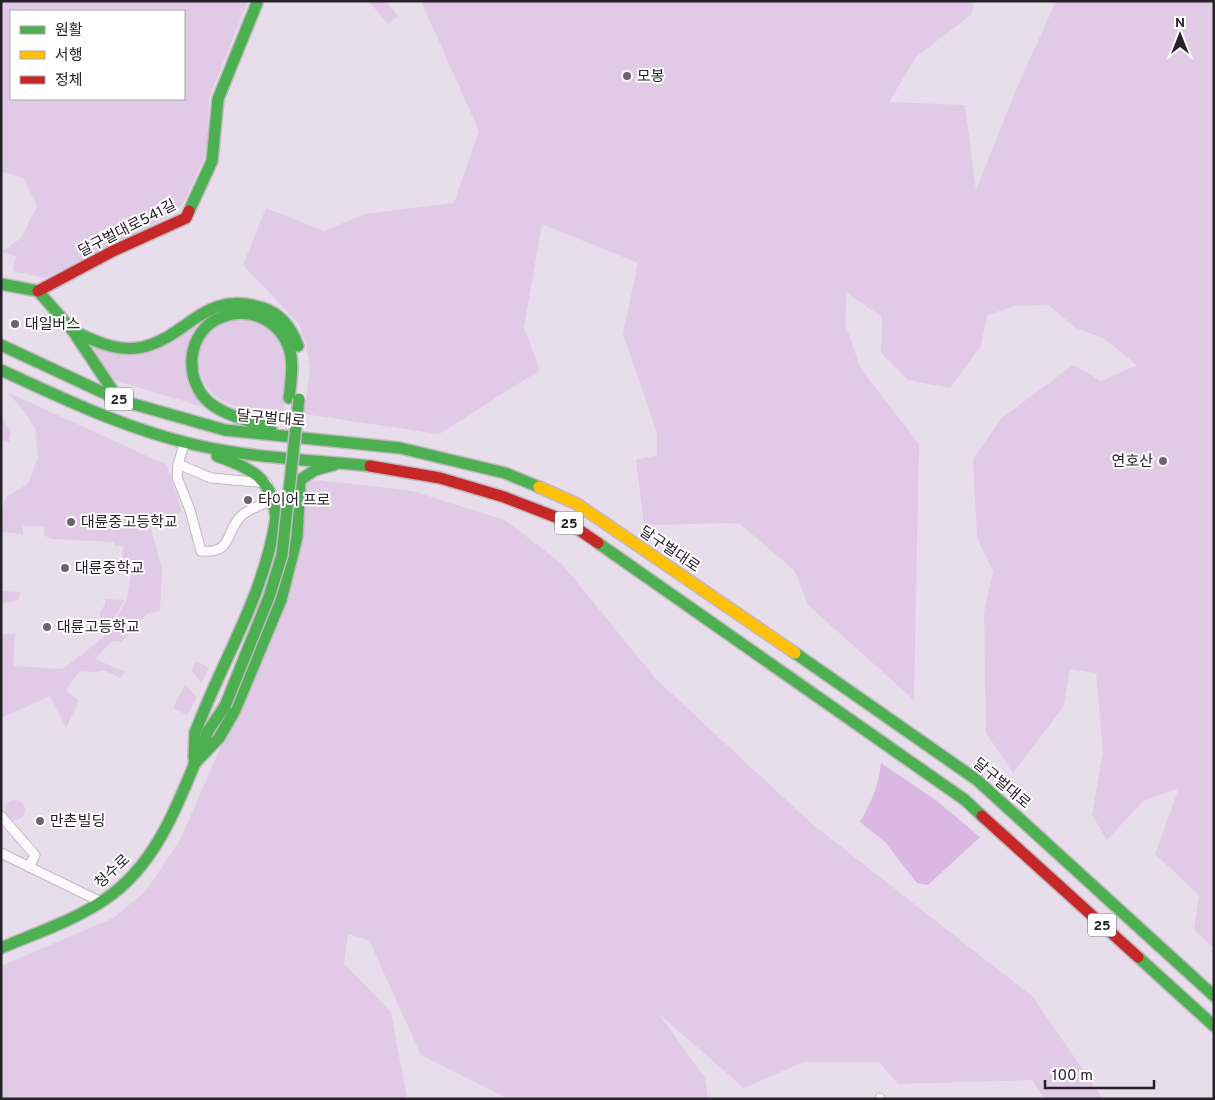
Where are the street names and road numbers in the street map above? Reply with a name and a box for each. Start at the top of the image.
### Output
street label: 달구벌대로541길 [76,197,180,262]
road number: 25 [105,388,133,410]
street label: 달구벌대로 [236,407,306,432]
road number: 25 [555,512,583,534]
street label: 달구벌대로 [635,523,703,577]
street label: 달구벌대로 [968,755,1034,814]
street label: 청수로 [91,851,135,893]
road number: 25 [1088,914,1116,936]

